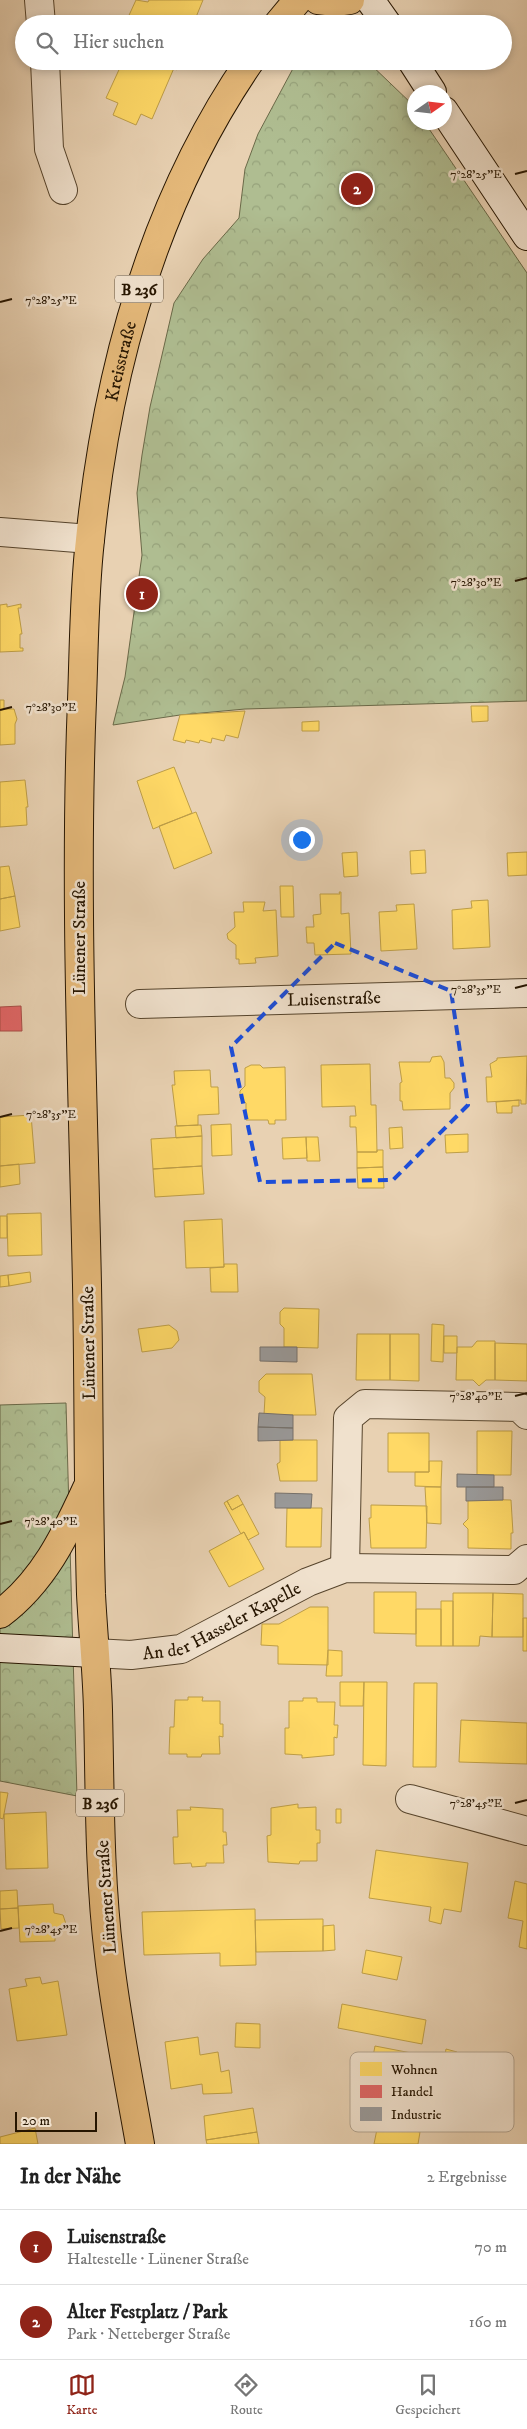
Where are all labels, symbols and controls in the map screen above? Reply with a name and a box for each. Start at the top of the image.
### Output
search box [15,15,512,70]
icon: search [33,29,61,57]
text: Hier suchen [73,31,164,54]
north arrow [407,85,452,130]
text: 7°28'25"E [450,167,502,182]
pin: 2 [341,170,373,208]
road number: B 236 [115,276,163,302]
text: 7°28'25"E [25,293,77,308]
street label: Kreisstraße [101,319,142,404]
pin: 1 [126,575,158,613]
text: 7°28'30"E [451,575,502,590]
text: 7°28'30"E [26,700,77,715]
your location [289,827,315,853]
street label: Lünener Straße [69,881,91,995]
text: 7°28'35"E [451,982,502,997]
street label: Luisenstraße [287,987,381,1012]
text: 7°28'35"E [26,1107,77,1122]
street label: Lünener Straße [77,1286,101,1400]
text: 7°28'40"E [450,1389,503,1404]
text: 7°28'40"E [25,1514,78,1529]
street label: An der Hasseler Kapelle [141,1578,305,1666]
road number: B 236 [76,1790,124,1816]
text: 7°28'45"E [450,1796,503,1811]
street label: Lünener Straße [92,1839,122,1954]
text: 7°28'45"E [25,1922,78,1937]
legend [350,2052,514,2132]
text: Wohnen [390,2061,438,2079]
text: Handel [391,2083,434,2101]
text: Industrie [391,2106,442,2124]
scale bar [15,2109,98,2132]
text: 20 m [22,2112,50,2130]
text: In der Nähe [20,2164,121,2190]
text: 2 Ergebnisse [427,2167,507,2187]
text: Luisenstraße [67,2226,166,2249]
text: 1 [33,2237,39,2257]
text: 70 m [475,2237,507,2257]
text: Haltestelle · Lünener Straße [67,2249,249,2269]
text: Alter Festplatz / Park [67,2301,228,2324]
text: 2 [32,2312,40,2332]
text: 160 m [469,2312,507,2332]
text: Park · Netteberger Straße [67,2324,230,2344]
tab: Karte [66,2371,97,2419]
tab: Route [230,2371,263,2419]
tab: Gespeichert [395,2371,461,2419]

